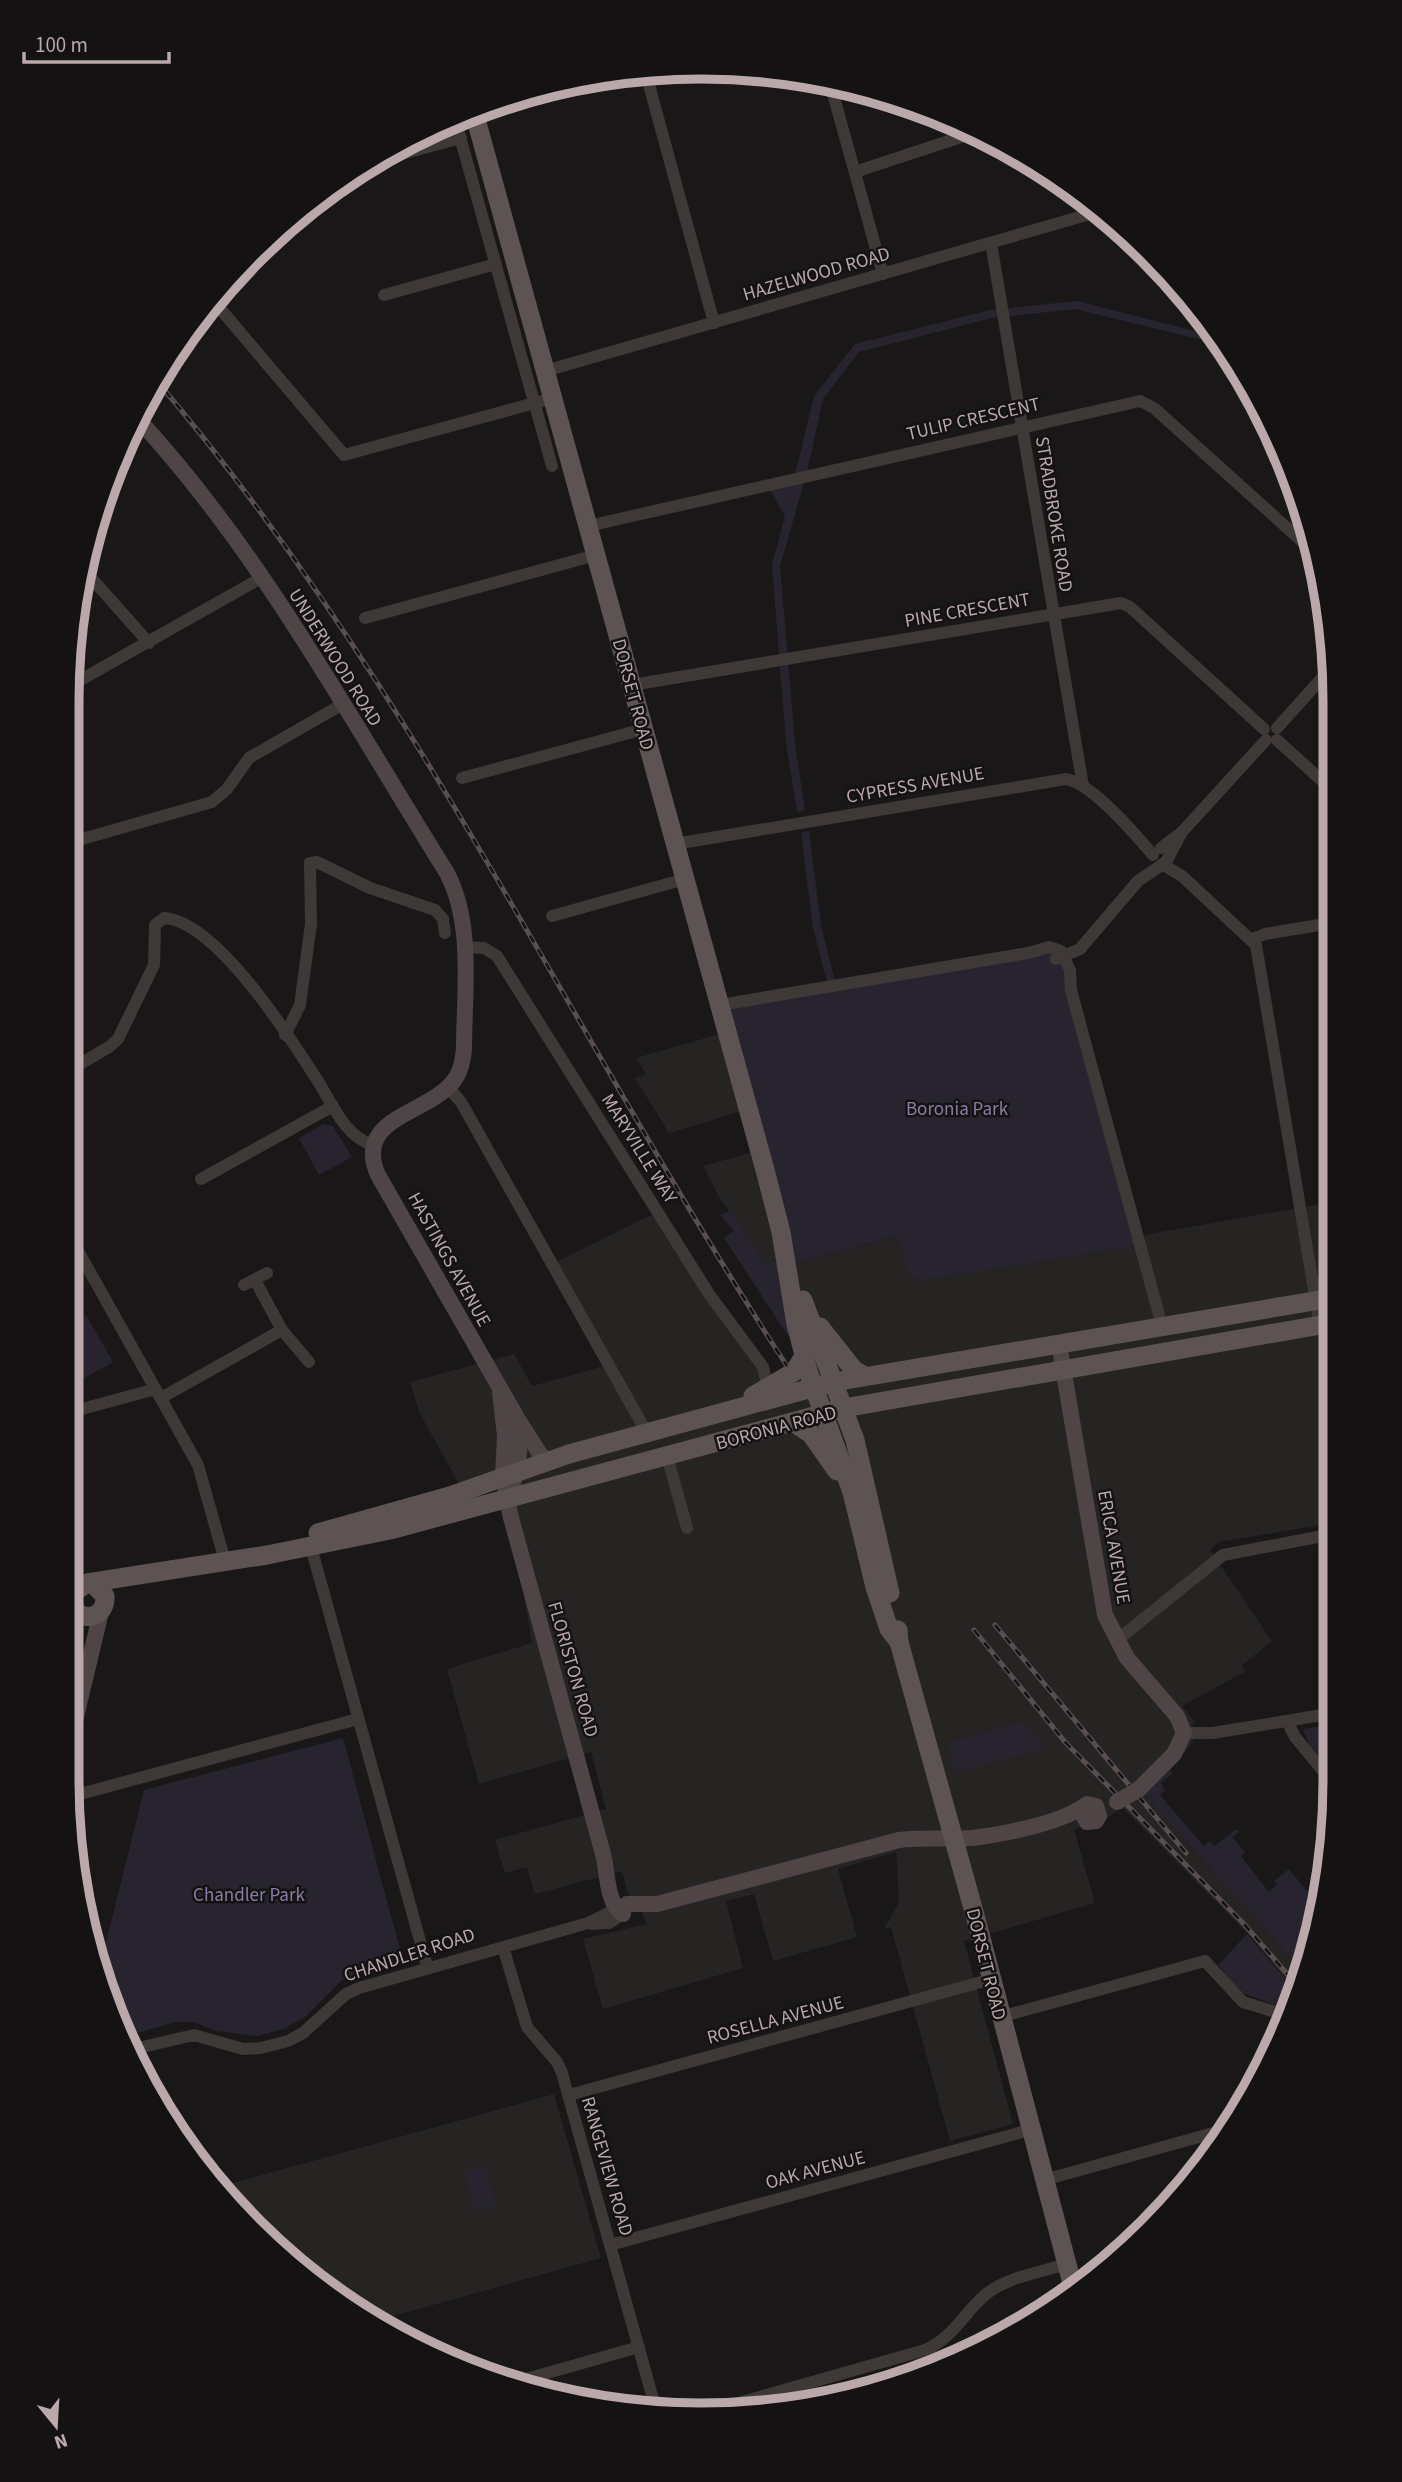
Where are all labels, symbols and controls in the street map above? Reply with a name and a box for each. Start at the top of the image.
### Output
scale bar [24,21,170,65]
text: 100 m [35,30,88,60]
street label: HAZELWOOD ROAD [740,241,893,308]
street label: TULIP CRESCENT [904,391,1043,448]
street label: STRADBROKE ROAD [1028,434,1079,594]
street label: UNDERWOOD ROAD [281,584,388,732]
street label: PINE CRESCENT [902,586,1032,635]
street label: DORSET ROAD [605,636,660,753]
street label: CYPRESS AVENUE [844,760,986,811]
street label: MARYVILLE WAY [594,1089,684,1210]
park label: Boronia Park [906,1096,1009,1123]
street label: HASTINGS AVENUE [401,1188,497,1332]
street label: BORONIA ROAD [713,1399,840,1458]
street label: ERICA AVENUE [1090,1488,1137,1606]
street label: FLORISTON ROAD [540,1598,605,1740]
park label: Chandler Park [193,1882,306,1909]
street label: DORSET ROAD [959,1906,1012,2023]
street label: CHANDLER ROAD [340,1921,479,1989]
street label: ROSELLA AVENUE [704,1989,847,2052]
street label: RANGEVIEW ROAD [574,2094,639,2239]
street label: OAK AVENUE [763,2144,868,2197]
north arrow [21,2391,91,2461]
text: N [51,2426,71,2456]

